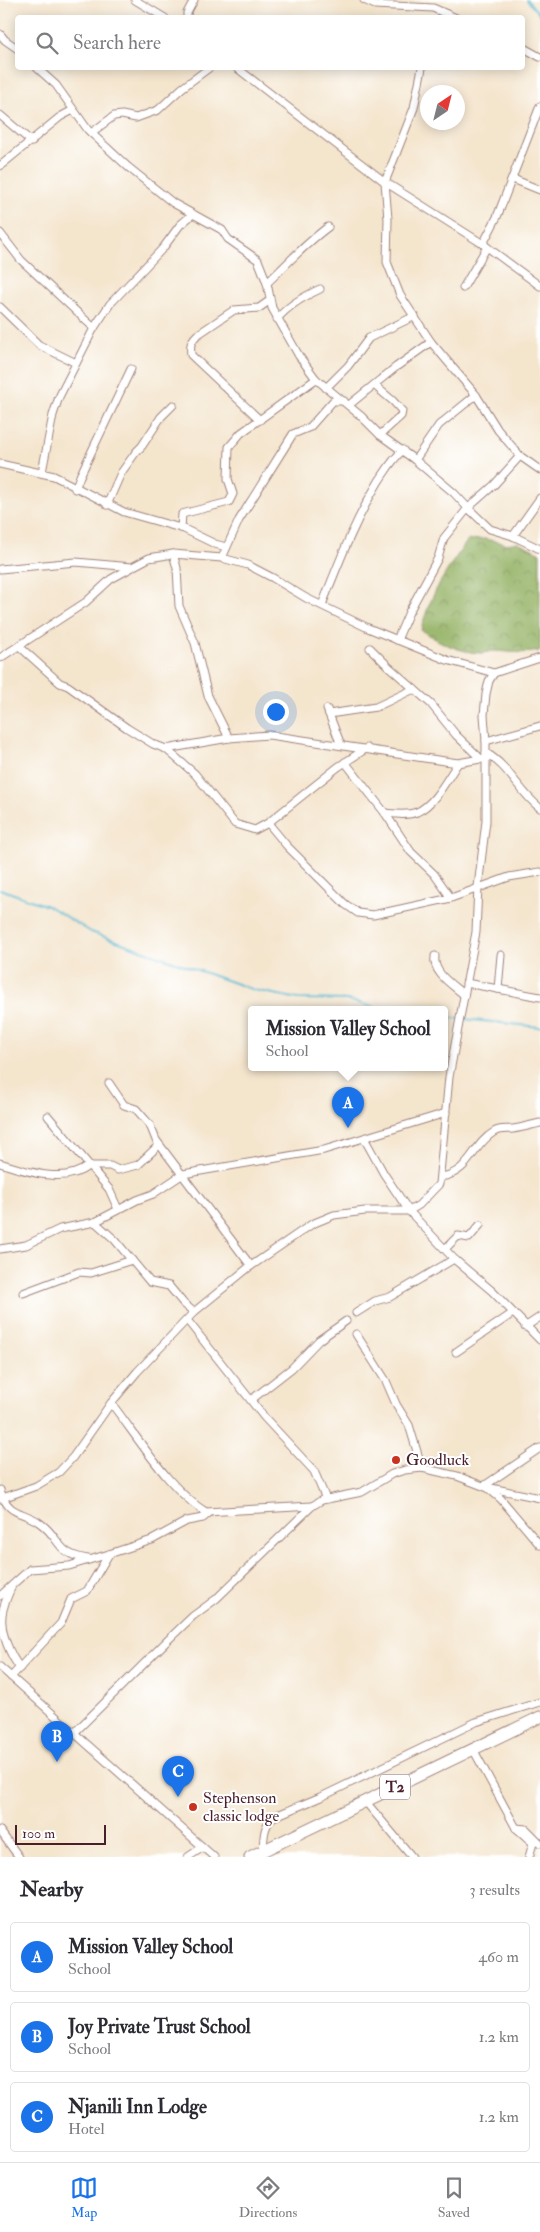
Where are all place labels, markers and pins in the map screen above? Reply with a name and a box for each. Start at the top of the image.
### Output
pin: A [332,1087,364,1128]
place label: Goodluck [406,1450,470,1470]
marker: Goodluck [390,1454,402,1466]
pin: B [41,1721,73,1762]
pin: C [162,1756,194,1797]
place label: Stephenson classic lodge [203,1788,280,1826]
marker: Stephenson classic lodge [187,1801,199,1813]

